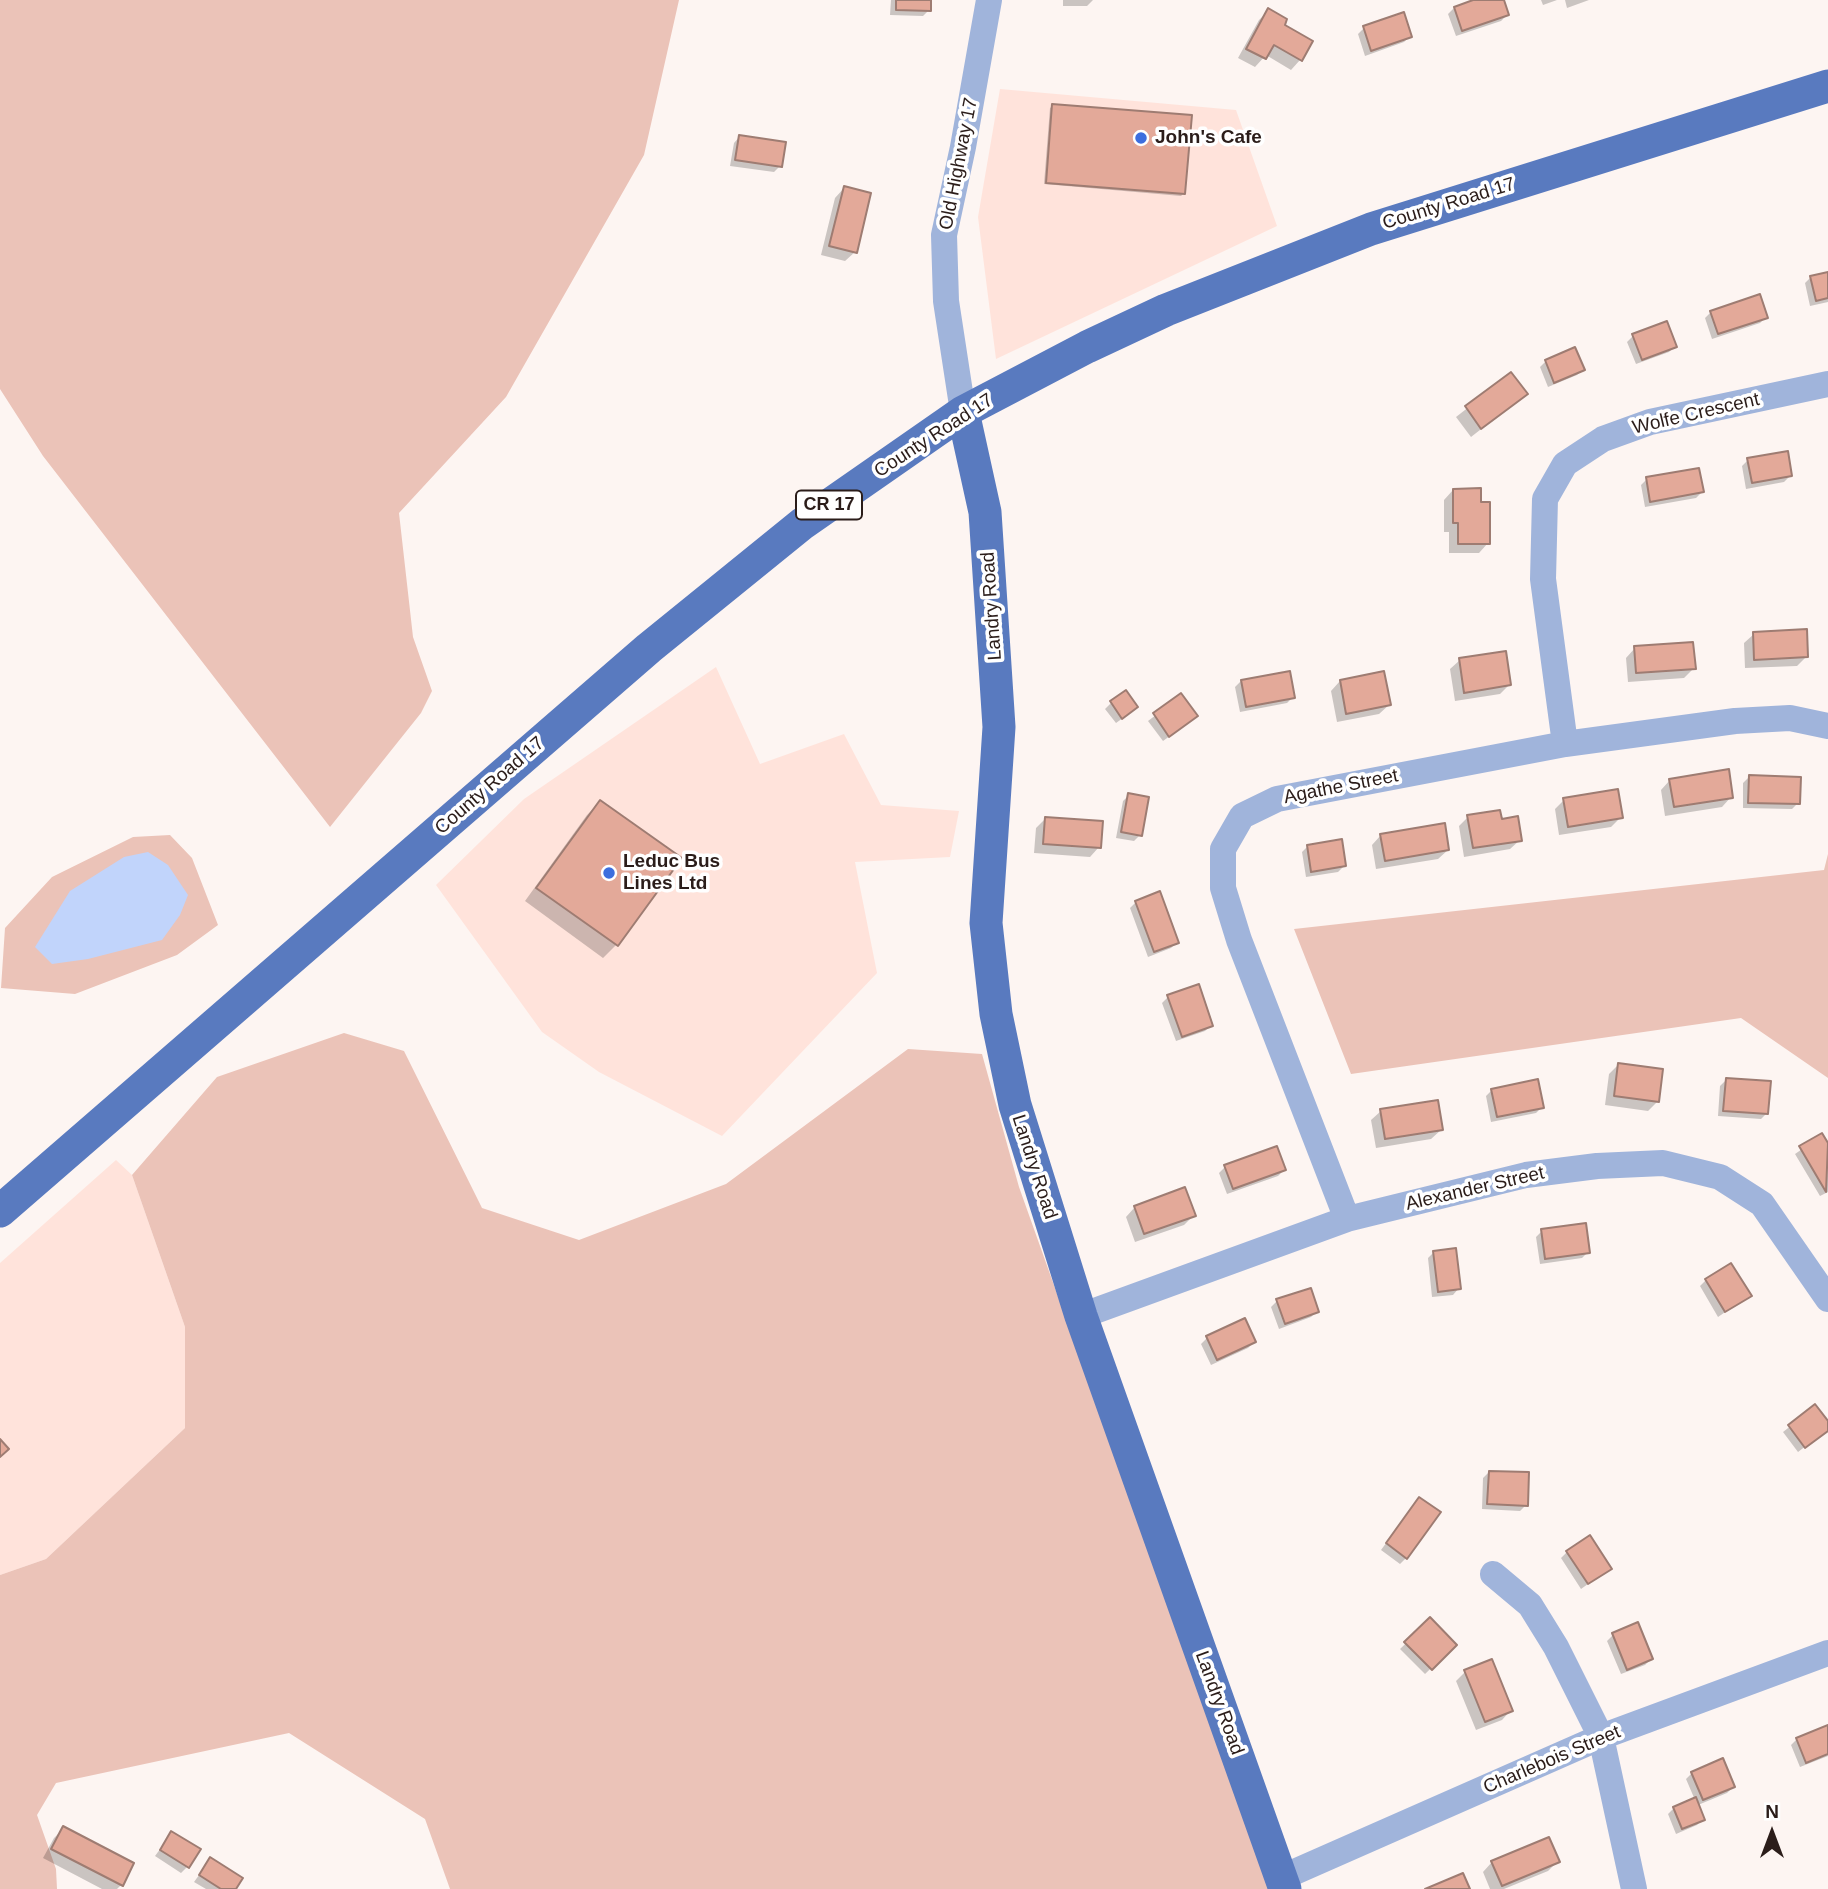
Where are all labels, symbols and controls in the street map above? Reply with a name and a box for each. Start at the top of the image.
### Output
street label: Old Highway 17 [935,96,983,232]
place label: John's Cafe [1155,127,1262,149]
marker: John's Cafe [1133,130,1149,146]
street label: County Road 17 [1380,173,1518,235]
street label: Wolfe Crescent [1630,388,1762,440]
street label: County Road 17 [870,389,998,483]
road number: CR 17 [796,490,862,520]
street label: Landry Road [977,551,1007,661]
street label: County Road 17 [431,732,549,840]
street label: Agathe Street [1282,765,1400,809]
place label: Leduc Bus Lines Ltd [623,851,720,895]
marker: Leduc Bus Lines Ltd [601,865,617,881]
street label: Landry Road [1006,1112,1062,1222]
street label: Alexander Street [1403,1162,1547,1216]
street label: Landry Road [1190,1648,1248,1758]
street label: Charlebois Street [1480,1721,1624,1799]
north arrow [1737,1798,1807,1868]
text: N [1765,1801,1779,1822]

